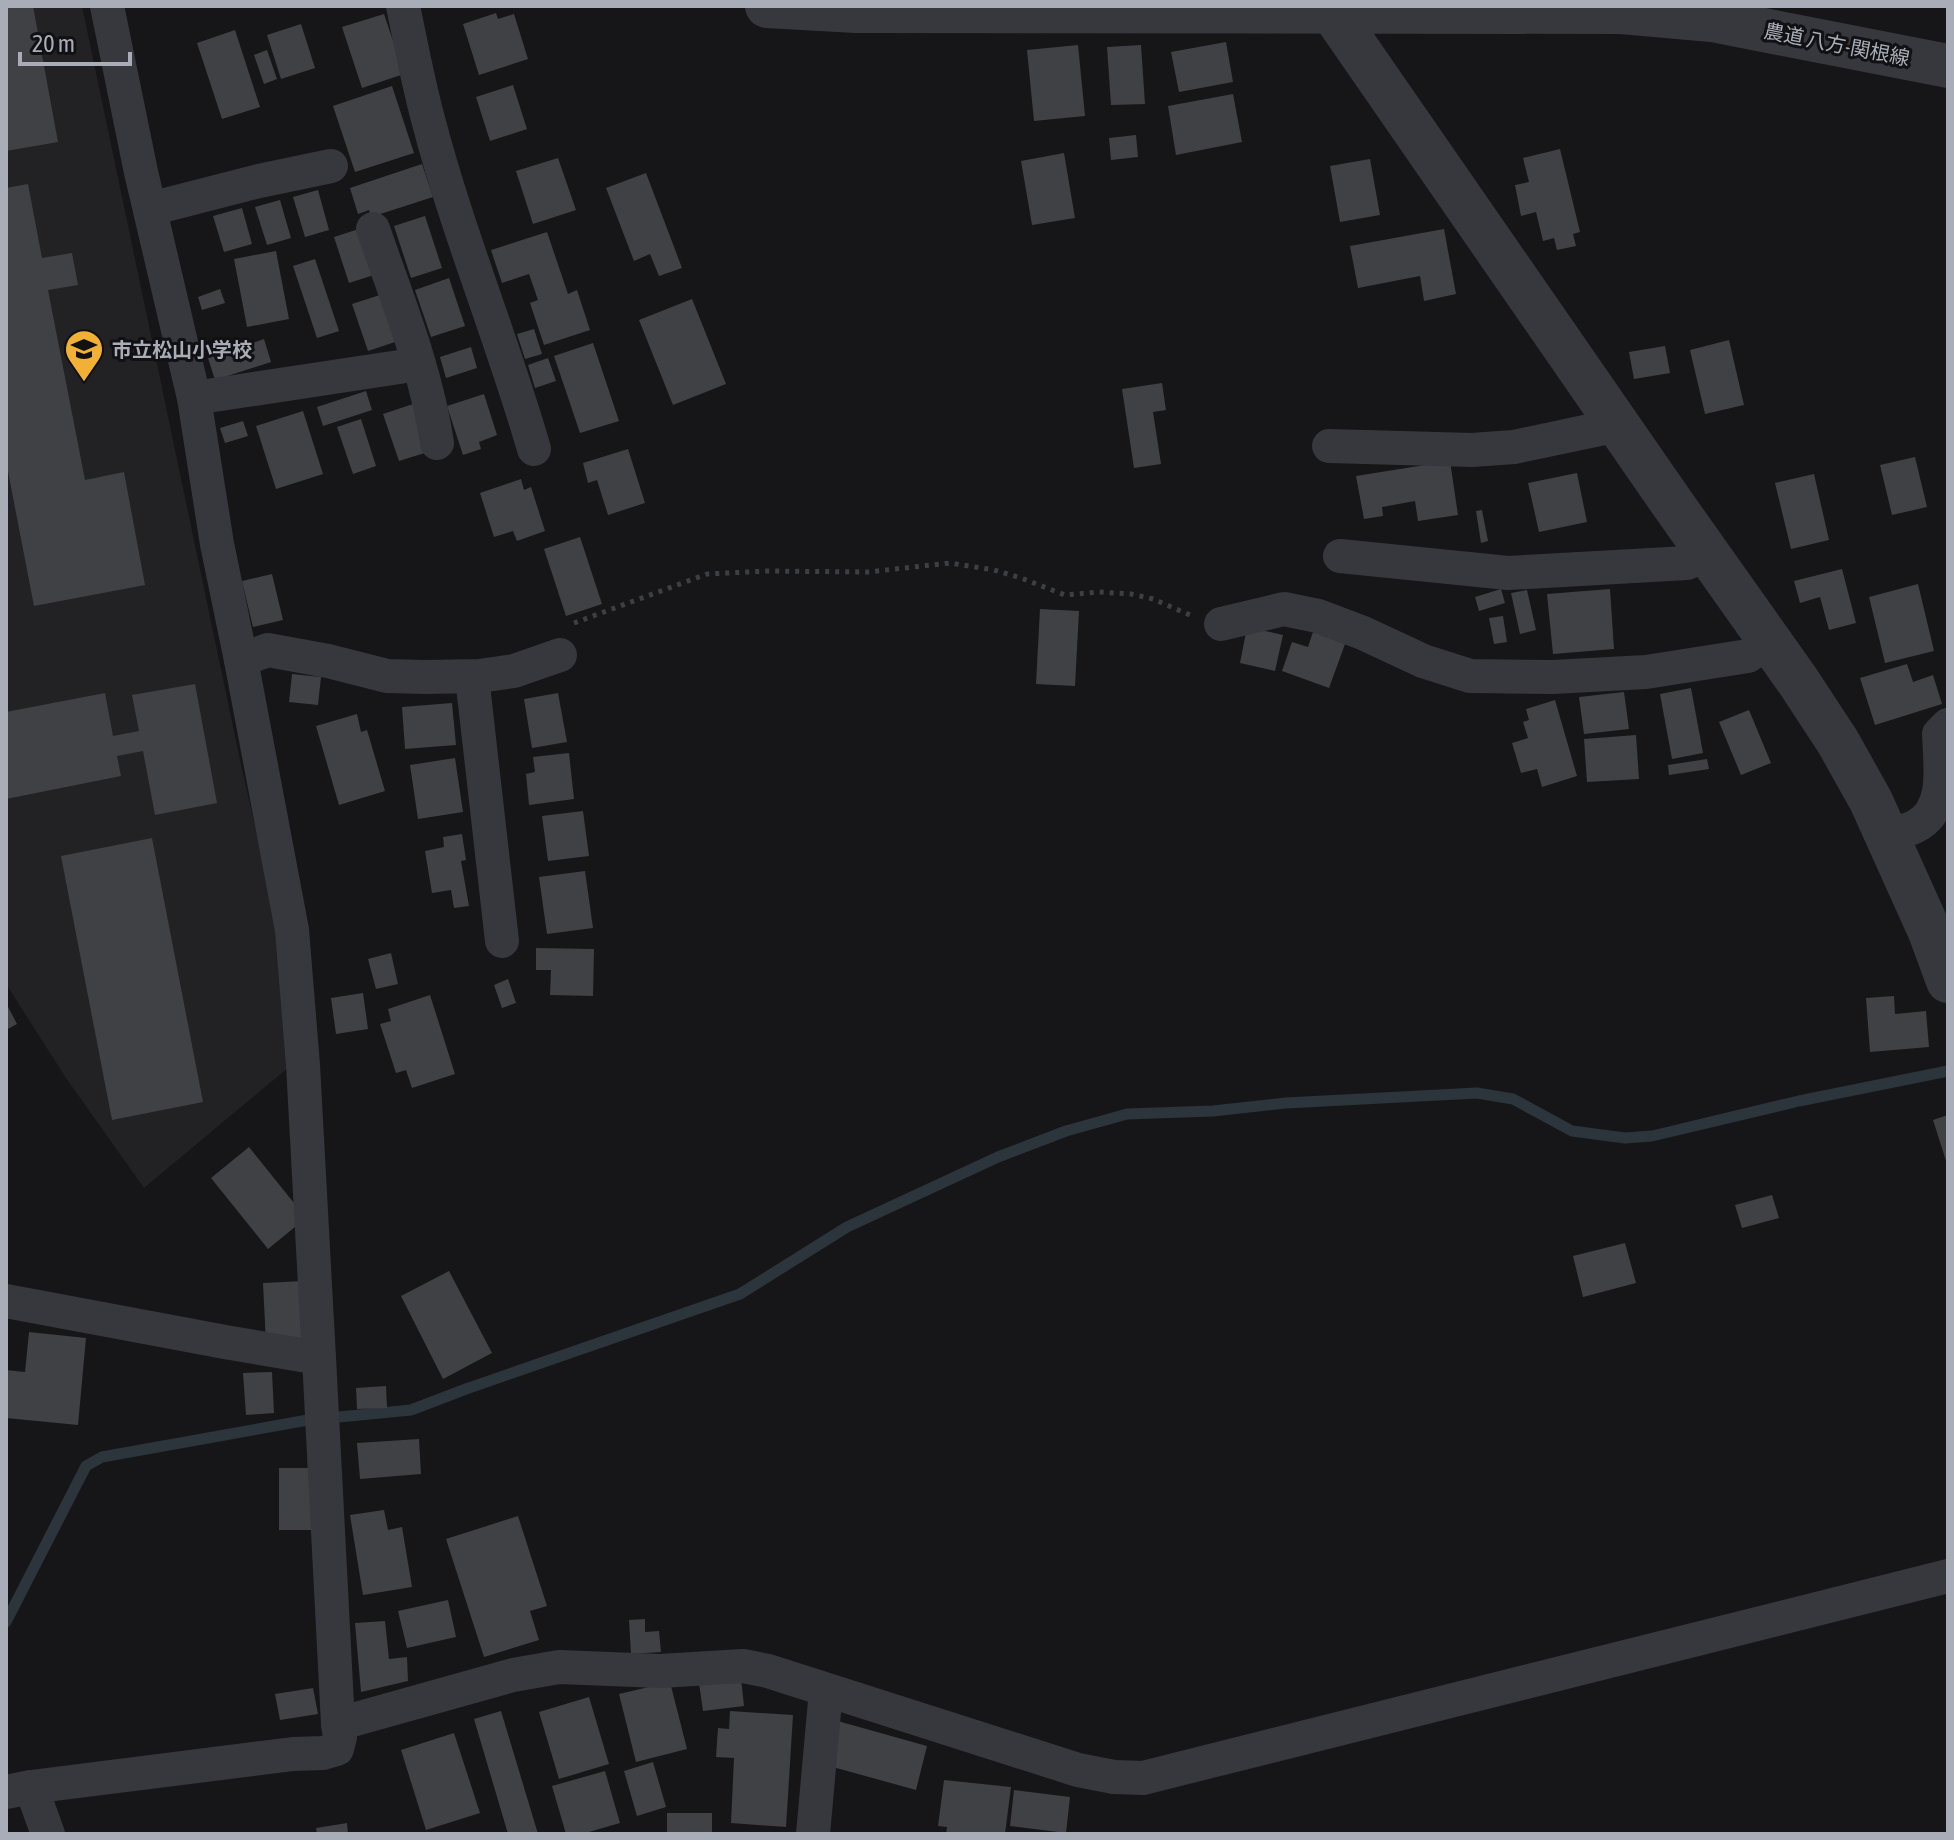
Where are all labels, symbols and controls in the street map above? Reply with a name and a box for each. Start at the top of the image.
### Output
scale bar [20,16,130,66]
street label: 農道 八方-関根線 [1762,19,1912,69]
text: 20 m [32,30,75,57]
school or university icon: 市立松山小学校 [63,328,105,383]
place label: 市立松山小学校 [112,338,252,361]

